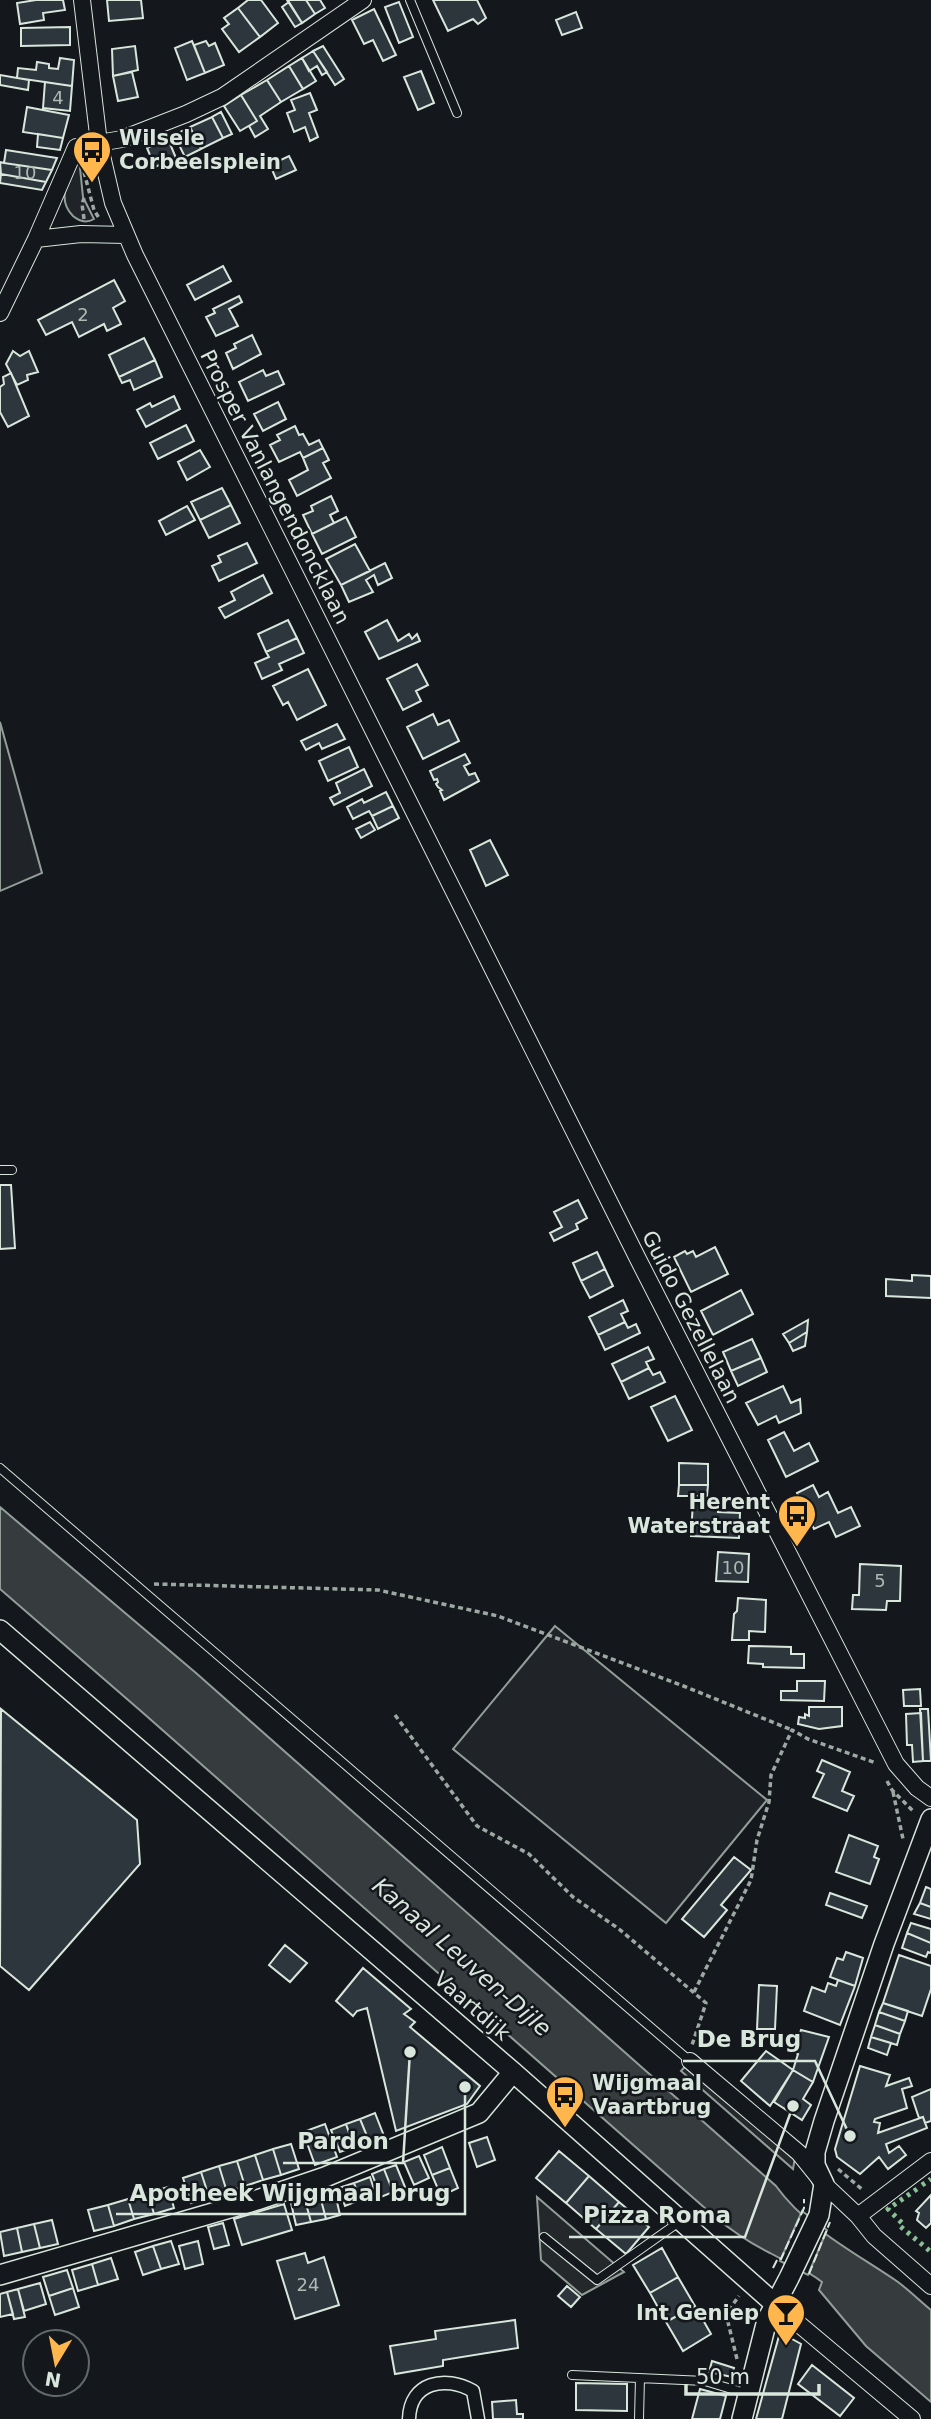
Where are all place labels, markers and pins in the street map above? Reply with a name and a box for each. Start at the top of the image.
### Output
place label: Wilsele Corbeelsplein [119,126,281,174]
bus stop icon: Wilsele Corbeelsplein [71,129,113,184]
place label: Herent Waterstraat [628,1490,770,1538]
bus stop icon: Herent Waterstraat [776,1493,818,1548]
callout: De Brug [683,2017,815,2061]
place label: Wijgmaal Vaartbrug [592,2071,711,2119]
bus stop icon: Wijgmaal Vaartbrug [544,2074,586,2129]
callout: Pardon [283,2119,403,2163]
callout: Apotheek Wijgmaal brug [116,2170,465,2214]
callout: Pizza Roma [569,2193,745,2237]
bar icon: Int Geniep [765,2292,807,2347]
place label: Int Geniep [636,2301,759,2325]

